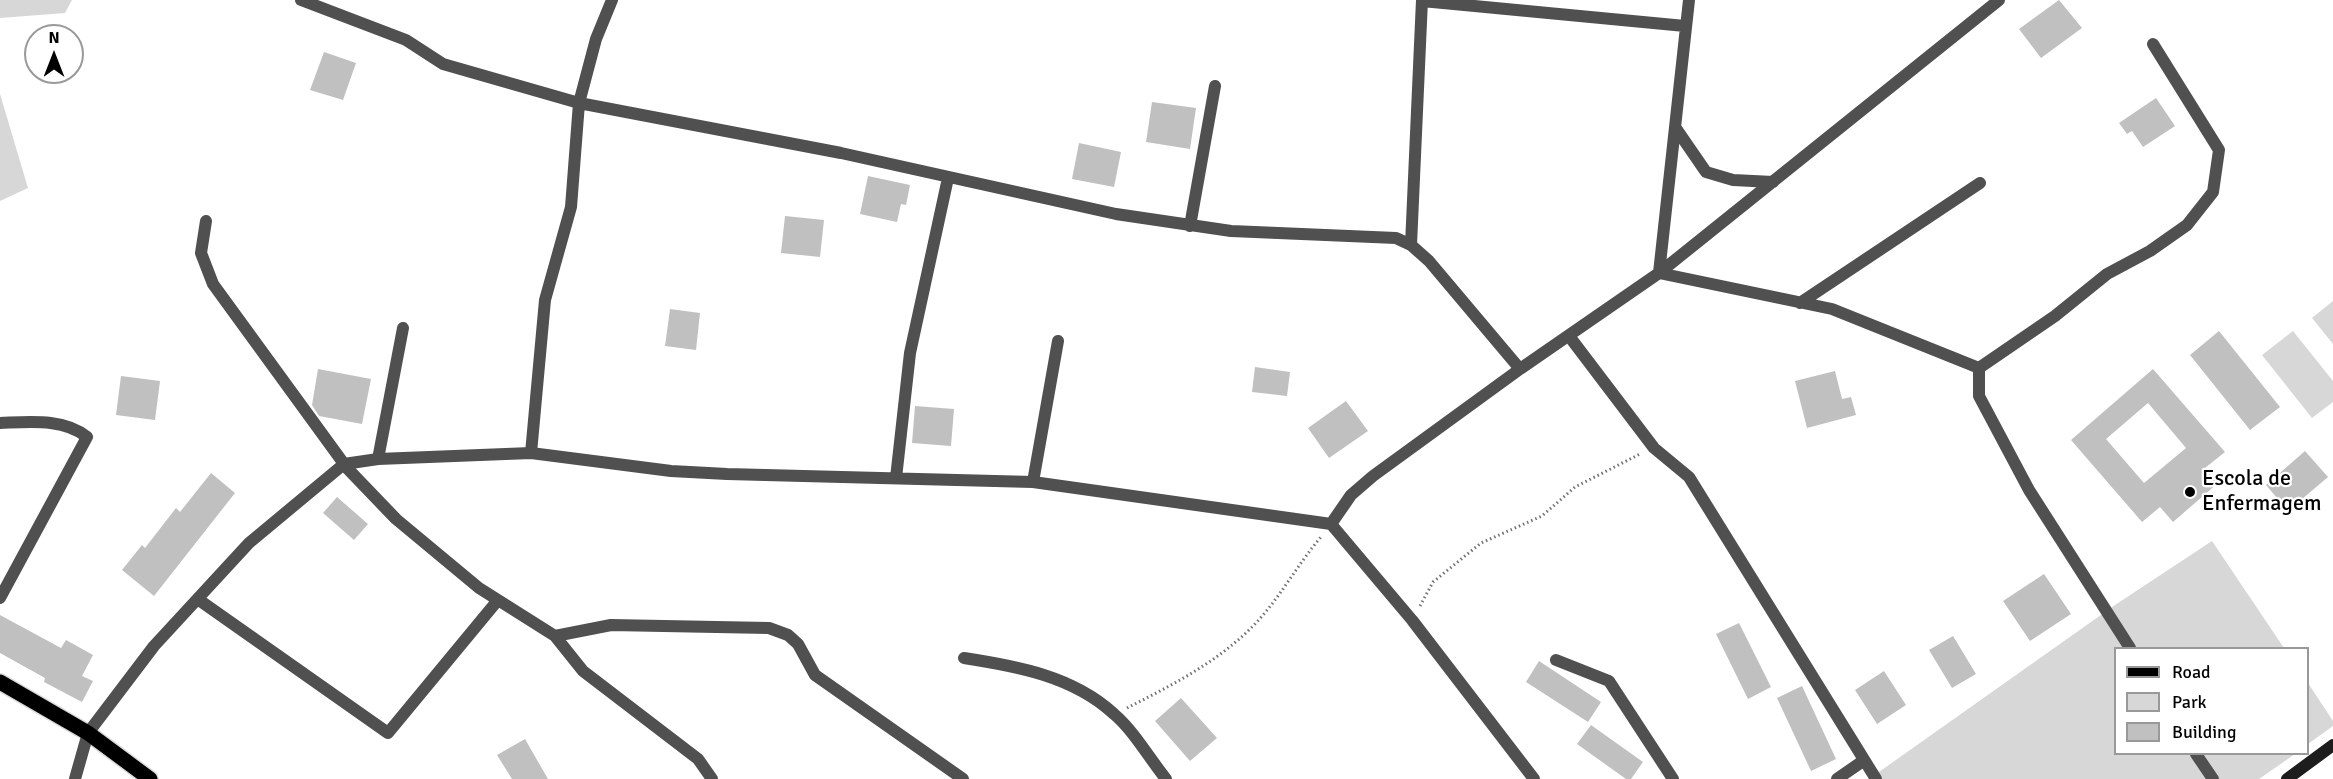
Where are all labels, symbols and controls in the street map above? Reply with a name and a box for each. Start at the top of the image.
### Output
north arrow [24,24,84,84]
text: N [48,28,60,48]
place label: Escola de Enfermagem [2202,466,2321,518]
marker: Escola de Enfermagem [2183,485,2197,499]
legend [2114,647,2309,755]
text: Road [2172,661,2211,683]
text: Park [2172,691,2207,713]
text: Building [2172,721,2236,743]

